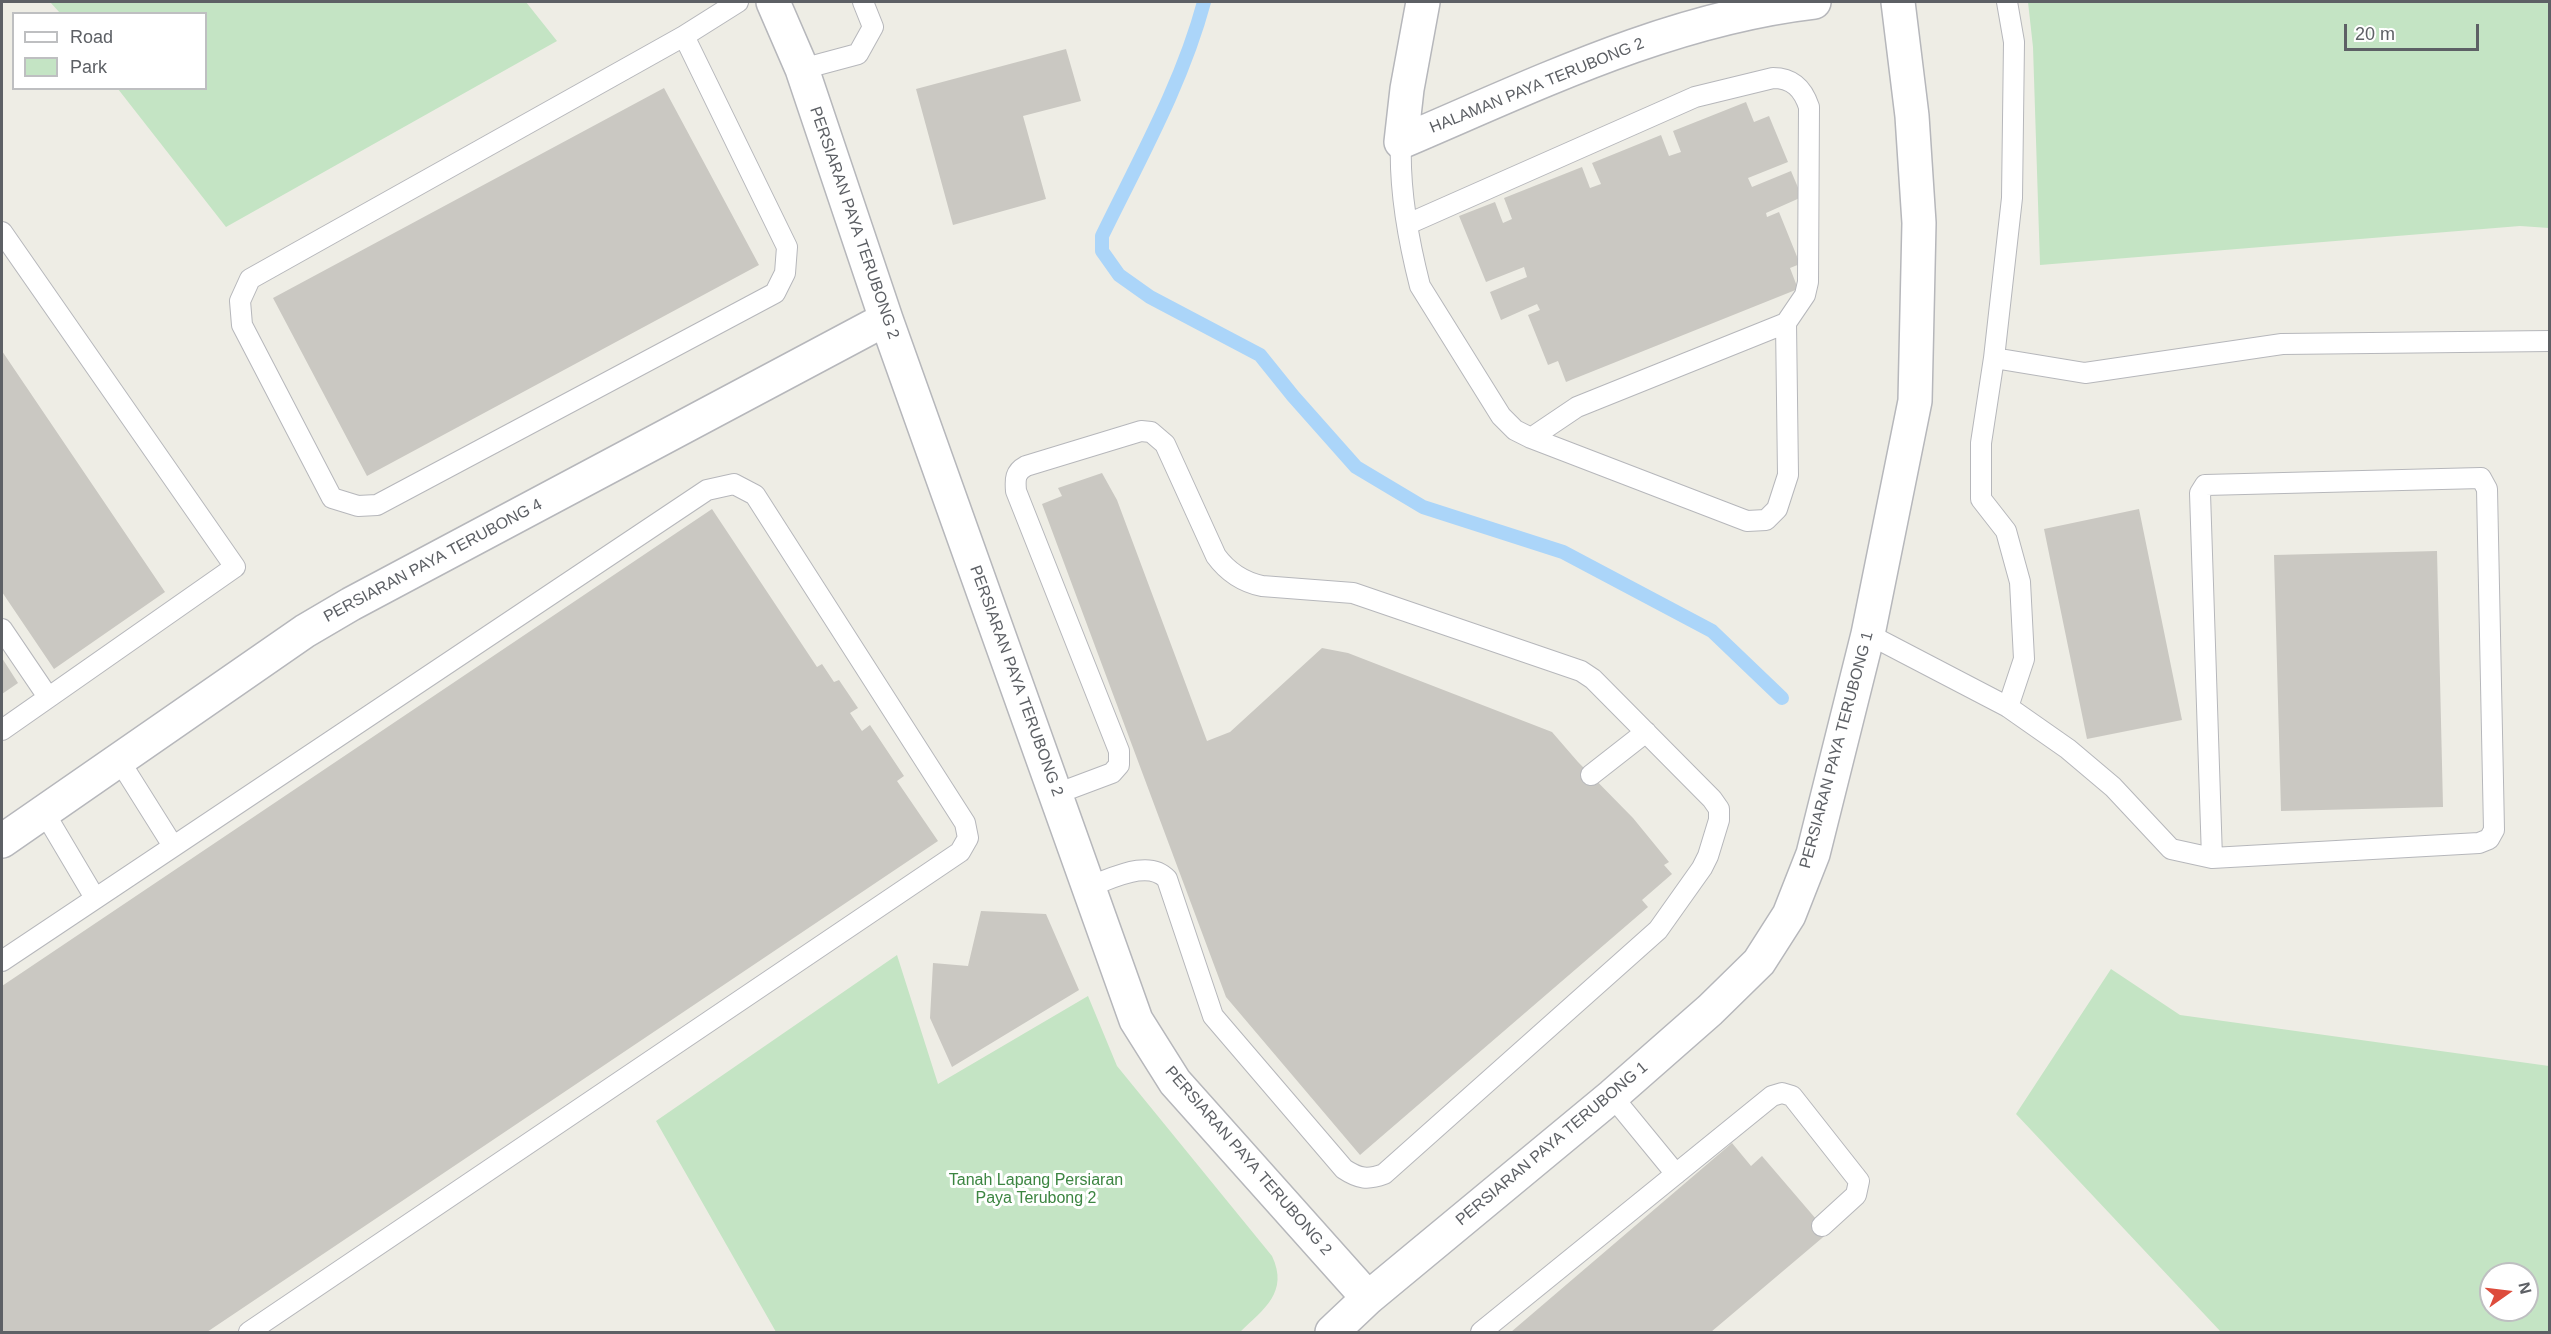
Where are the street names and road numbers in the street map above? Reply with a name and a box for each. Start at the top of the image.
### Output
street label: HALAMAN PAYA TERUBONG 2 [1427,34,1647,138]
street label: PERSIARAN PAYA TERUBONG 2 [805,104,903,342]
street label: PERSIARAN PAYA TERUBONG 4 [321,495,545,627]
street label: PERSIARAN PAYA TERUBONG 2 [965,563,1067,799]
street label: PERSIARAN PAYA TERUBONG 1 [1796,629,1878,871]
street label: PERSIARAN PAYA TERUBONG 1 [1452,1058,1652,1230]
street label: PERSIARAN PAYA TERUBONG 2 [1161,1062,1335,1260]

